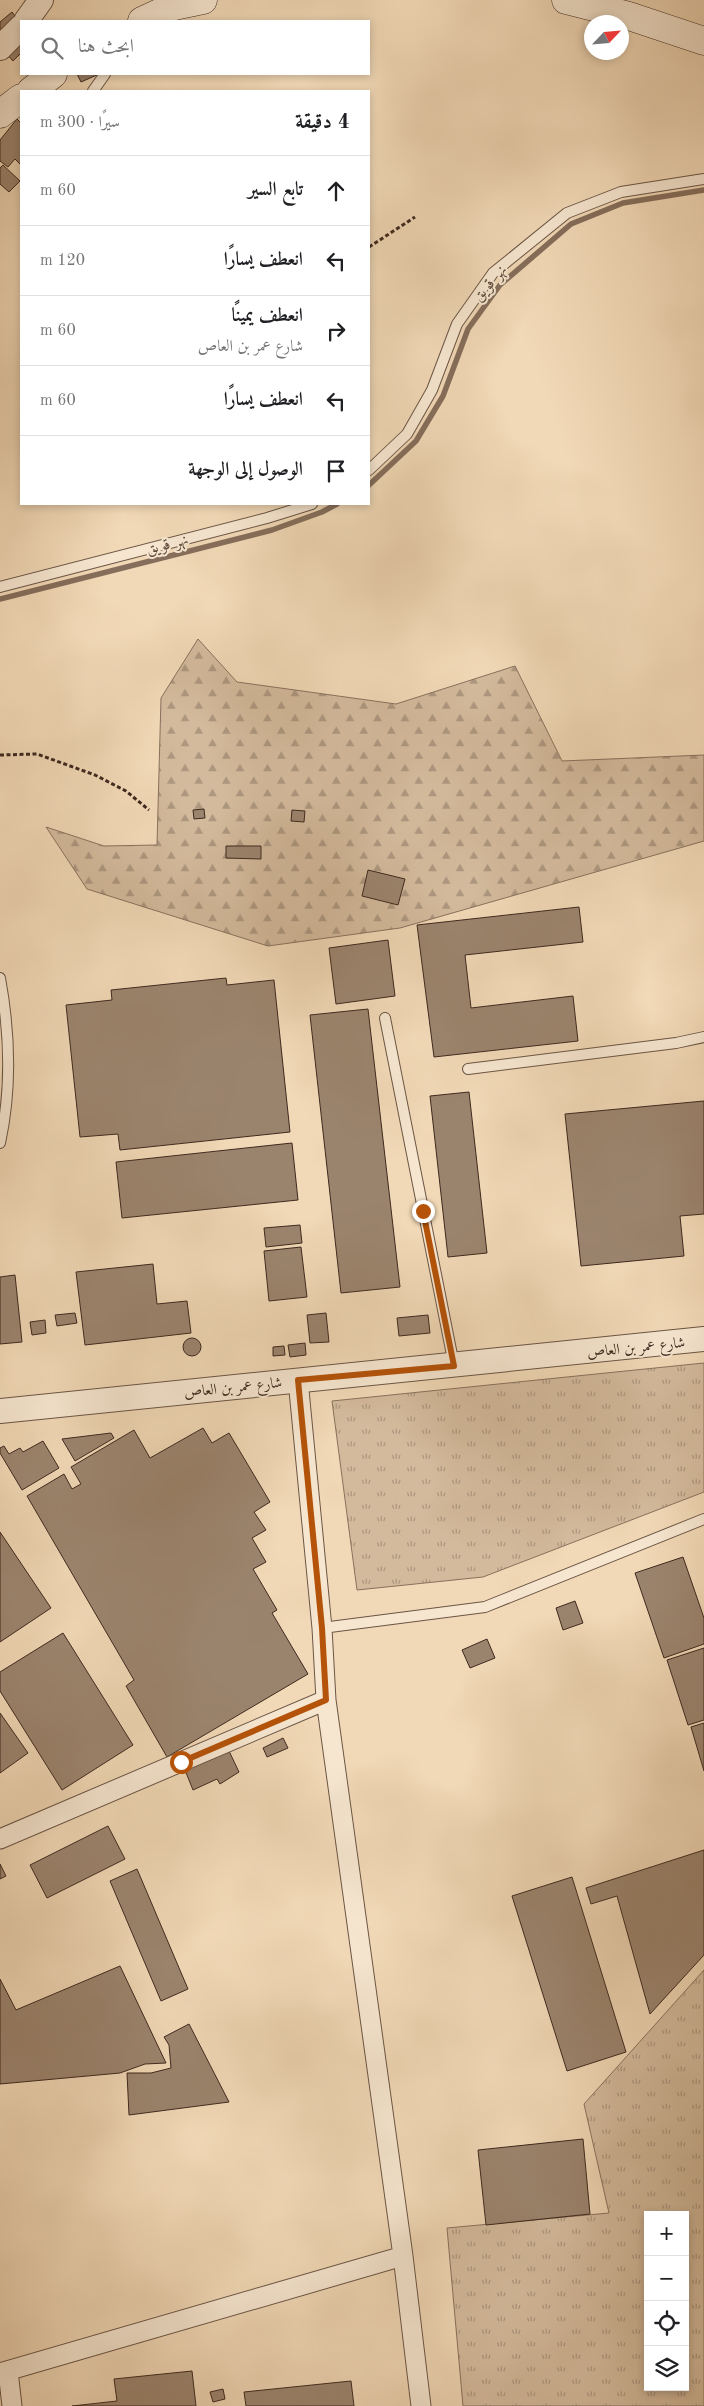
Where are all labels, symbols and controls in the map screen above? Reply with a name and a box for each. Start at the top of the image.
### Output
north arrow [584,15,629,60]
search box [20,20,370,75]
icon: search [38,34,66,62]
text: ابحث هنا [78,38,134,57]
text: 4 دقيقة [295,112,350,133]
text: سيرًا · 300 m [40,115,120,131]
icon: ahead [322,177,350,205]
text: تابع السير [248,181,303,200]
text: 60 m [40,183,76,199]
icon: left [322,247,350,275]
text: انعطف يسارًا [224,251,303,270]
text: 120 m [40,253,85,269]
water label: نهر قويق [470,262,512,305]
text: انعطف يمينًا [231,307,303,326]
icon: right [322,317,350,345]
text: 60 m [40,323,76,339]
text: شارع عمر بن العاص [198,339,303,355]
icon: left [322,387,350,415]
text: انعطف يسارًا [224,391,303,410]
text: 60 m [40,393,76,409]
icon: arrive [322,457,350,485]
text: الوصول إلى الوجهة [188,461,303,480]
water label: نهر قويق [144,532,191,559]
route end [412,1200,435,1223]
street label: شارع عمر بن العاص [586,1336,686,1365]
street label: شارع عمر بن العاص [183,1376,283,1405]
route start [170,1751,193,1774]
map controls [644,2211,689,2391]
button: + [644,2211,689,2256]
button: − [644,2256,689,2301]
button: locate [644,2301,689,2346]
button: layers [644,2346,689,2391]

